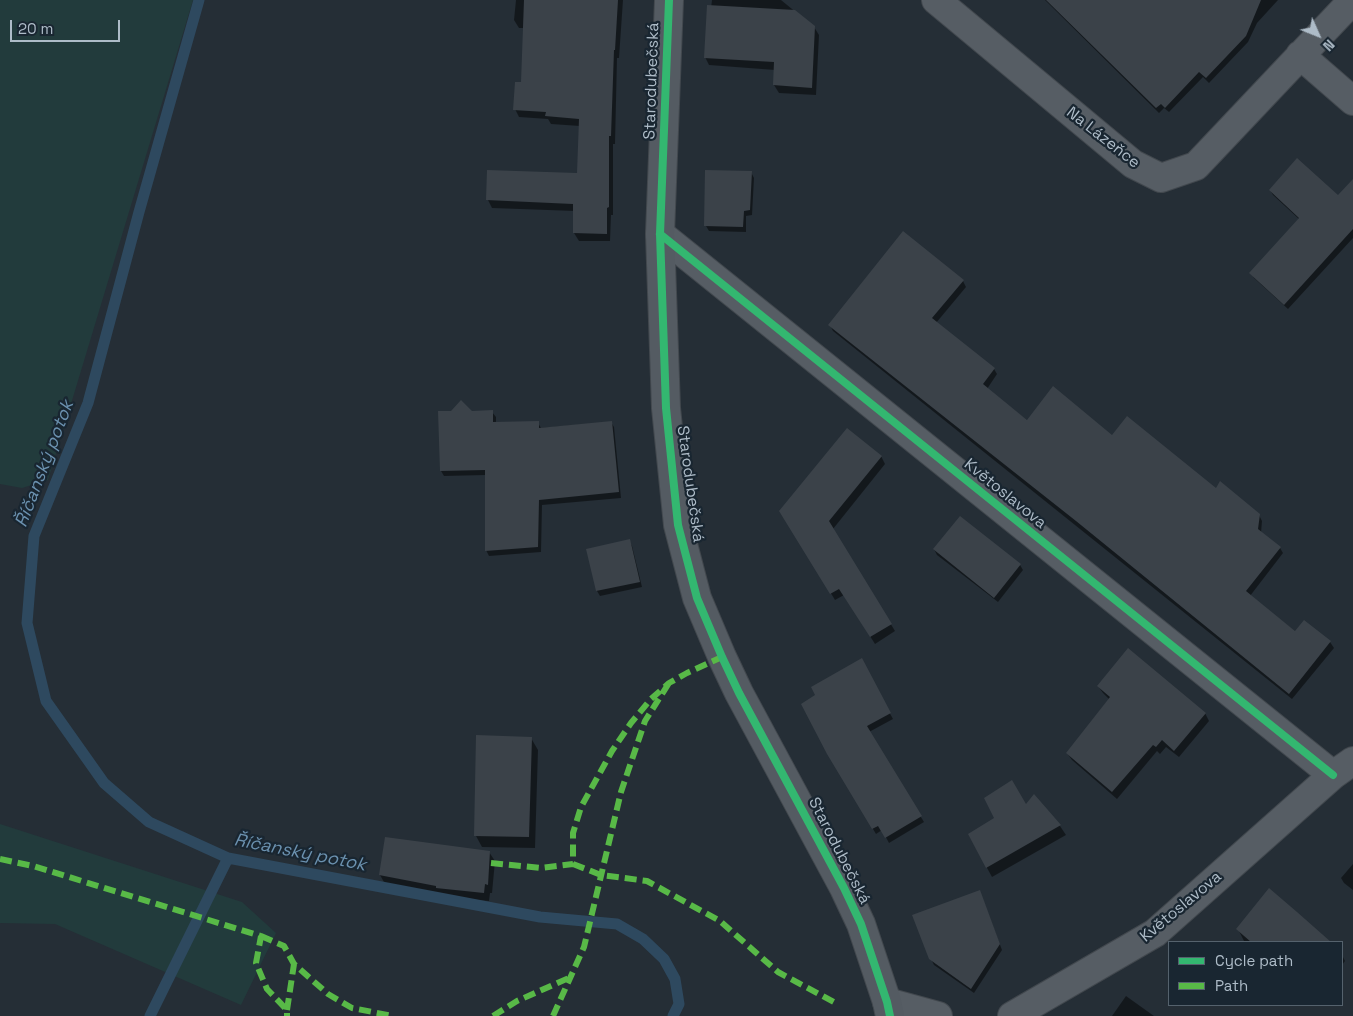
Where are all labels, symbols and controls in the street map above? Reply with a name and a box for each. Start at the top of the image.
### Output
scale bar [12,10,122,42]
north arrow [1293,10,1343,60]
text: 20 m [18,19,53,38]
street label: Starodubečská [640,22,664,140]
text: N [1319,36,1339,55]
street label: Na Lázeňce [1062,103,1144,173]
water label: Říčanský potok [11,398,79,530]
street label: Starodubečská [672,425,708,543]
street label: Květoslavova [960,455,1050,533]
street label: Starodubečská [804,794,874,908]
water label: Říčanský potok [232,830,368,876]
street label: Květoslavova [1136,867,1226,947]
legend [1168,941,1343,1006]
text: Cycle path [1215,951,1293,970]
text: Path [1215,976,1248,995]

